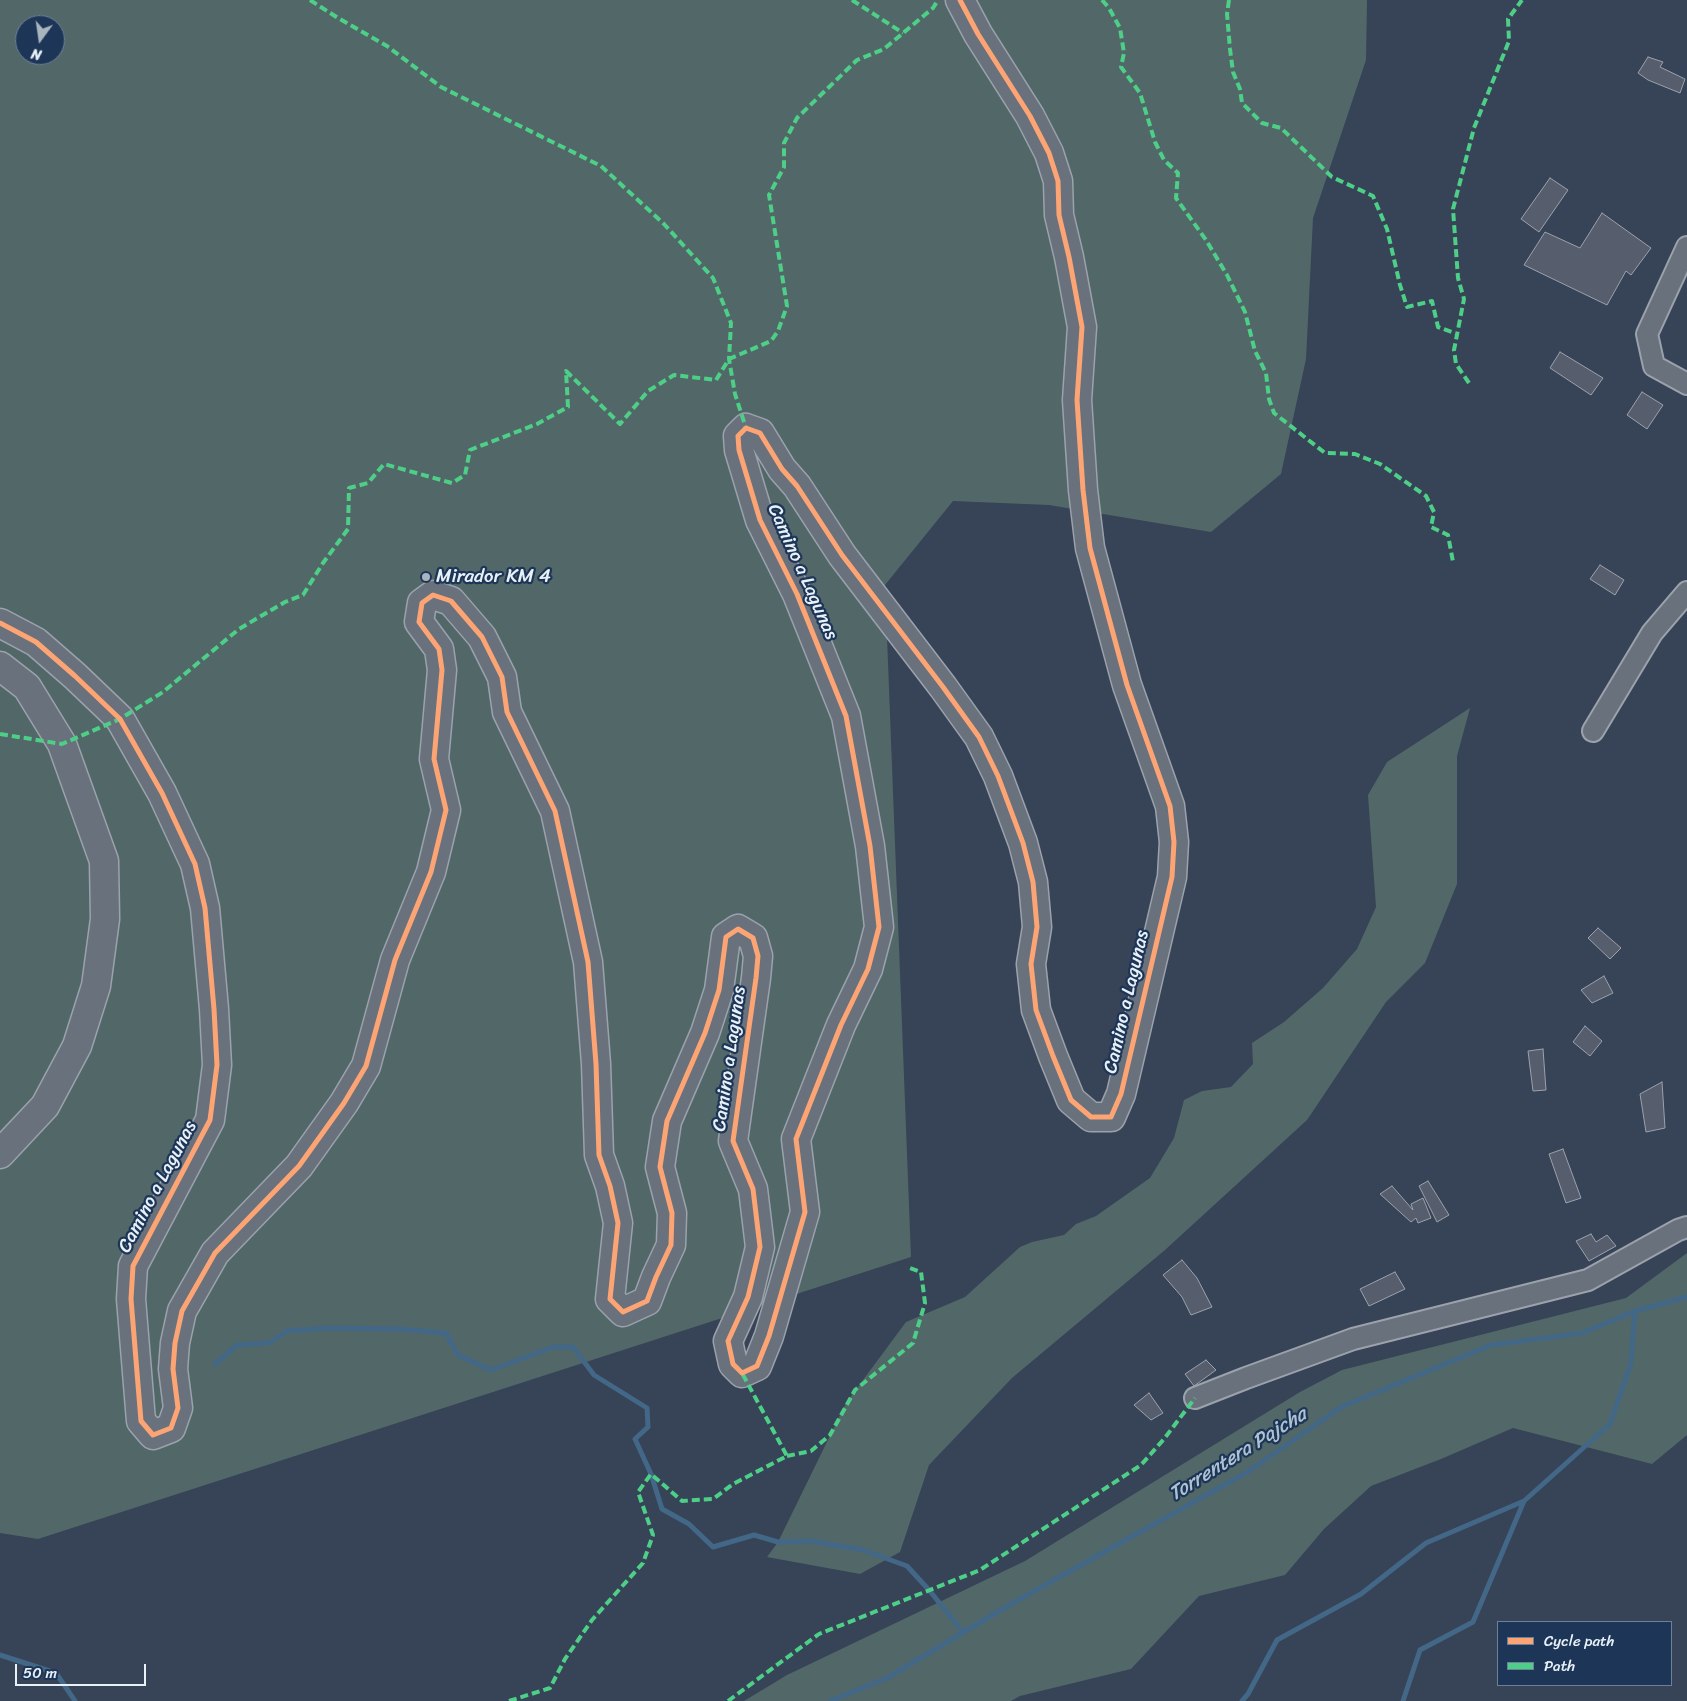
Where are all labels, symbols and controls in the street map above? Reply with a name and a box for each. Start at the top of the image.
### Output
north arrow [15,15,65,65]
text: N [29,41,44,67]
street label: Camino a Lagunas [762,501,842,643]
place label: Mirador KM 4 [436,566,551,588]
marker: Mirador KM 4 [420,571,432,583]
street label: Camino a Lagunas [1099,928,1155,1076]
street label: Camino a Lagunas [709,985,751,1133]
street label: Camino a Lagunas [114,1117,202,1257]
water label: Torrentera Pajcha [1165,1403,1311,1507]
legend [1497,1621,1672,1686]
text: Cycle path [1544,1628,1614,1654]
text: Path [1544,1653,1575,1679]
scale bar [18,1654,149,1686]
text: 50 m [23,1660,57,1686]

